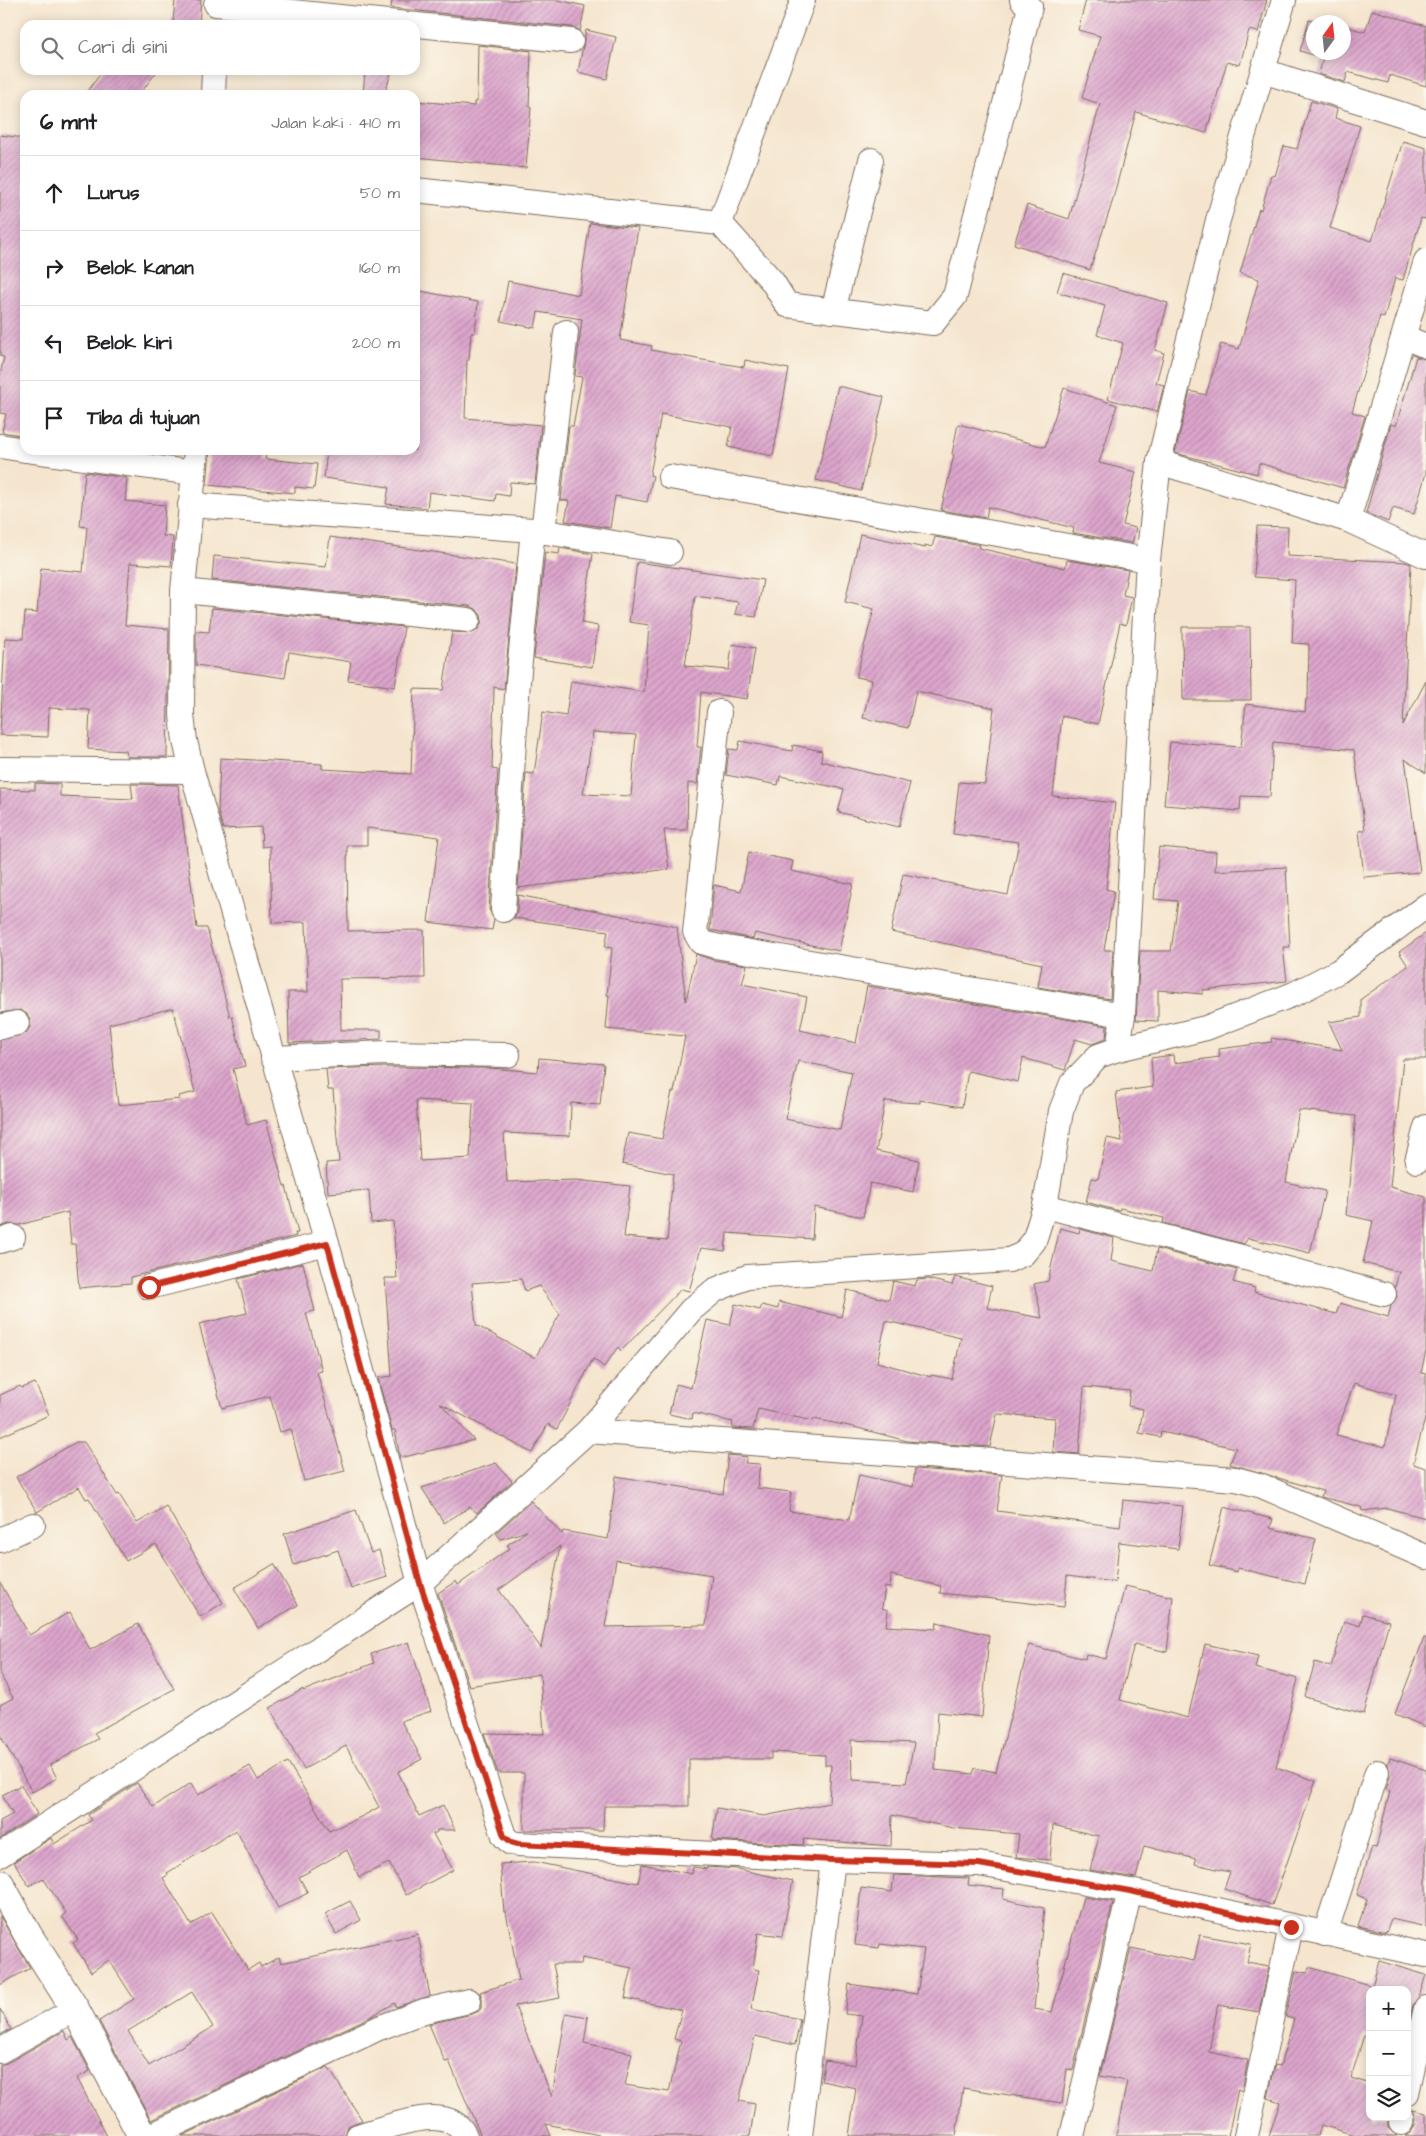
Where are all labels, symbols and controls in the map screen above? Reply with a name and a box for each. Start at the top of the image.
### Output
north arrow [1306,15,1351,60]
search box [20,20,420,75]
icon: search [38,34,66,62]
text: Cari di sini [78,34,167,61]
text: 6 mnt [40,108,97,137]
text: Jalan kaki · 410 m [271,112,400,134]
icon: ahead [40,179,68,207]
text: Lurus [87,180,139,207]
text: 50 m [360,182,400,204]
icon: right [40,254,68,282]
text: Belok kanan [87,255,194,282]
text: 160 m [359,257,400,279]
icon: left [40,329,68,357]
text: Belok kiri [87,330,172,357]
text: 200 m [352,332,400,354]
icon: arrive [40,404,68,432]
text: Tiba di tujuan [87,405,199,432]
route start [138,1276,161,1299]
route end [1280,1916,1303,1939]
map controls [1366,1986,1411,2121]
button: + [1366,1986,1411,2031]
button: − [1366,2031,1411,2076]
button: layers [1366,2076,1411,2121]

